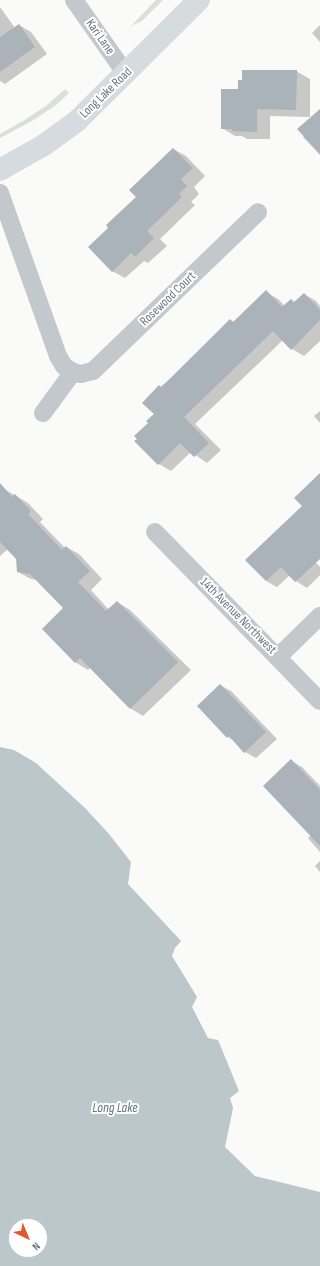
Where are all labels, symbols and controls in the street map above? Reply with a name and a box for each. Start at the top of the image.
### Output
street label: Kari Lane [82,16,118,58]
street label: Long Lake Road [77,64,135,122]
street label: Rosewood Court [137,269,199,329]
street label: 14th Avenue Northwest [196,574,280,658]
water label: Long Lake [92,1100,138,1116]
north arrow [8,1218,48,1258]
text: N [29,1240,43,1253]

